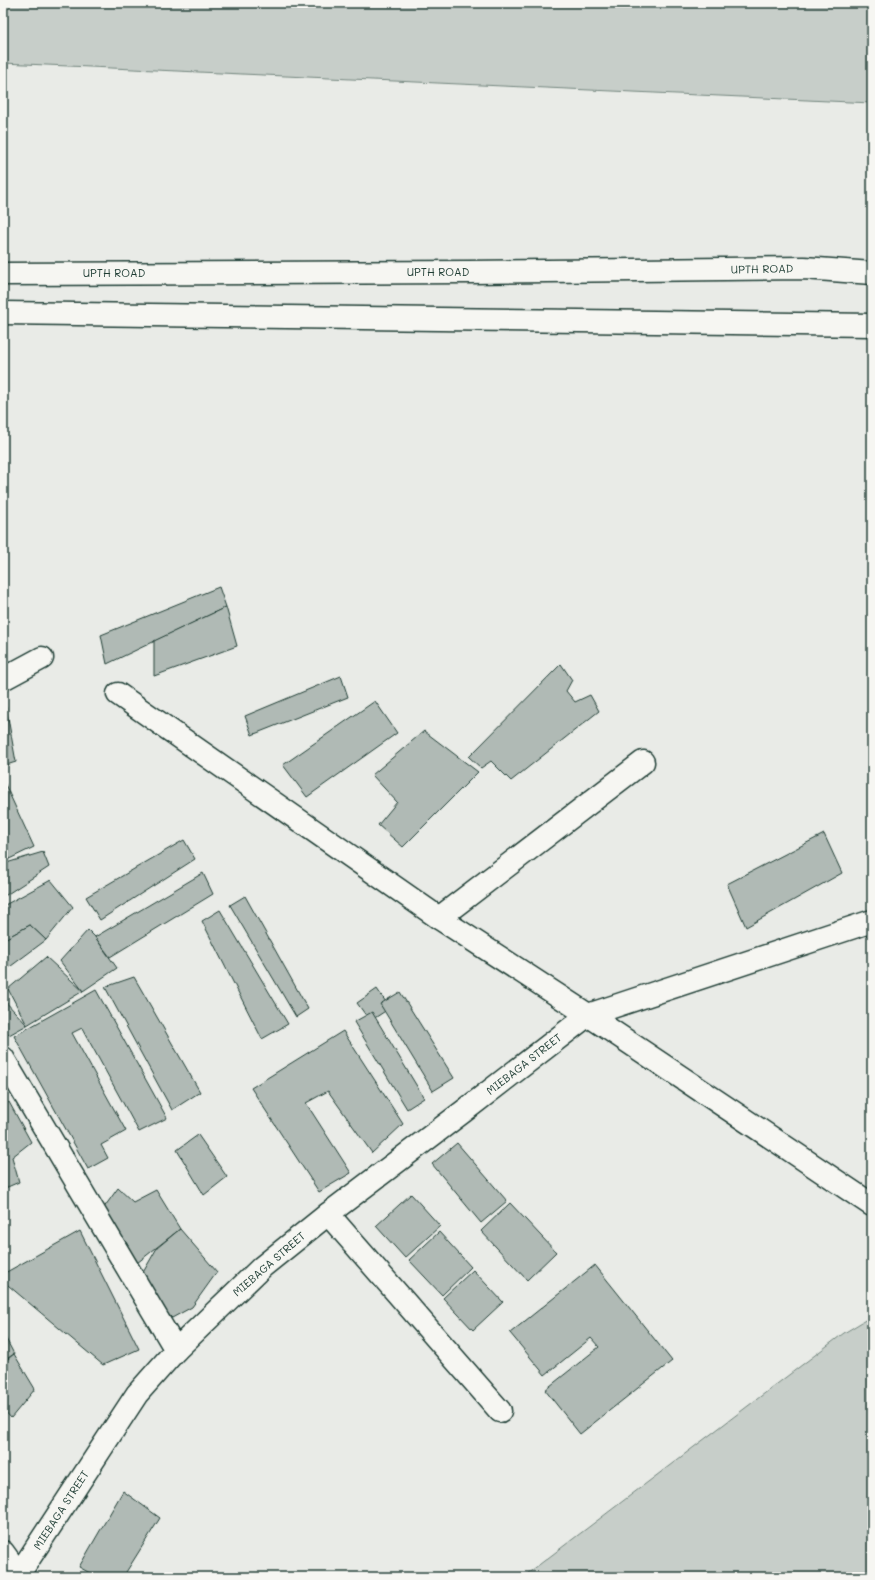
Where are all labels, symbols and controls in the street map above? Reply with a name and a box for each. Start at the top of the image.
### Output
street label: UPTH ROAD [731,260,793,277]
street label: UPTH ROAD [407,264,469,279]
street label: UPTH ROAD [83,265,145,280]
street label: MIEBAGA STREET [483,1029,564,1098]
street label: MIEBAGA STREET [229,1228,308,1299]
street label: MIEBAGA STREET [29,1467,92,1552]

